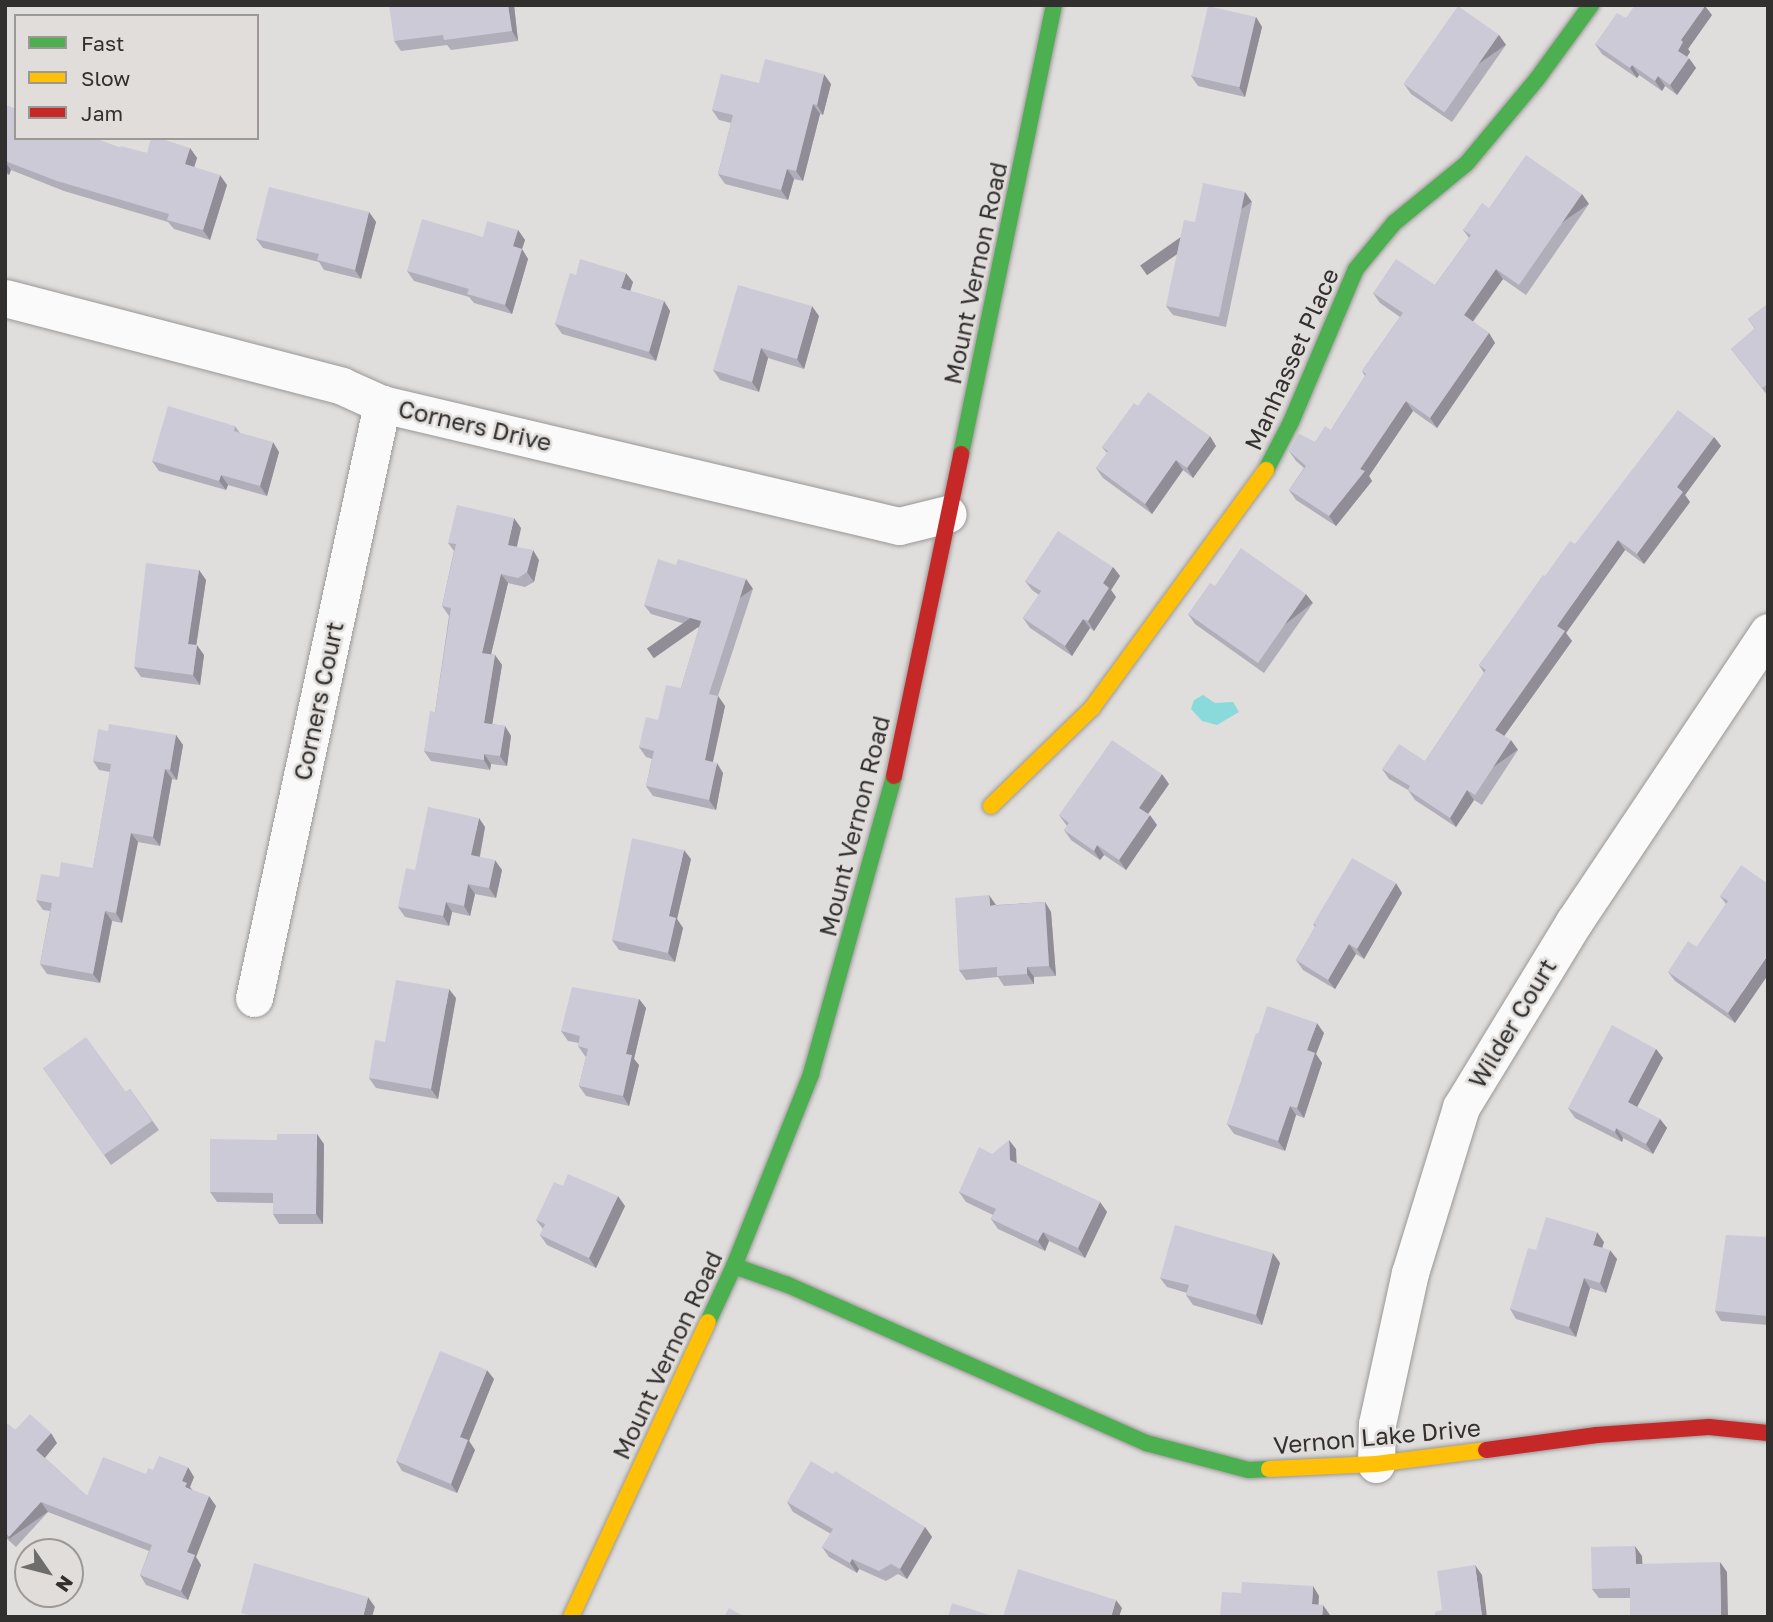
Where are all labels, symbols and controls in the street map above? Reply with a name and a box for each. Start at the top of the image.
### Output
legend [14,14,259,140]
text: Fast [81,30,124,56]
text: Slow [81,65,130,91]
text: Jam [81,100,123,126]
street label: Mount Vernon Road [937,159,1013,387]
street label: Manhasset Place [1238,264,1344,454]
street label: Corners Drive [396,393,554,457]
street label: Corners Court [287,619,349,783]
street label: Mount Vernon Road [813,713,895,939]
street label: Wilder Court [1462,953,1562,1093]
street label: Mount Vernon Road [606,1246,728,1464]
street label: Vernon Lake Drive [1272,1413,1482,1459]
north arrow [14,1538,84,1608]
text: N [51,1572,79,1597]

